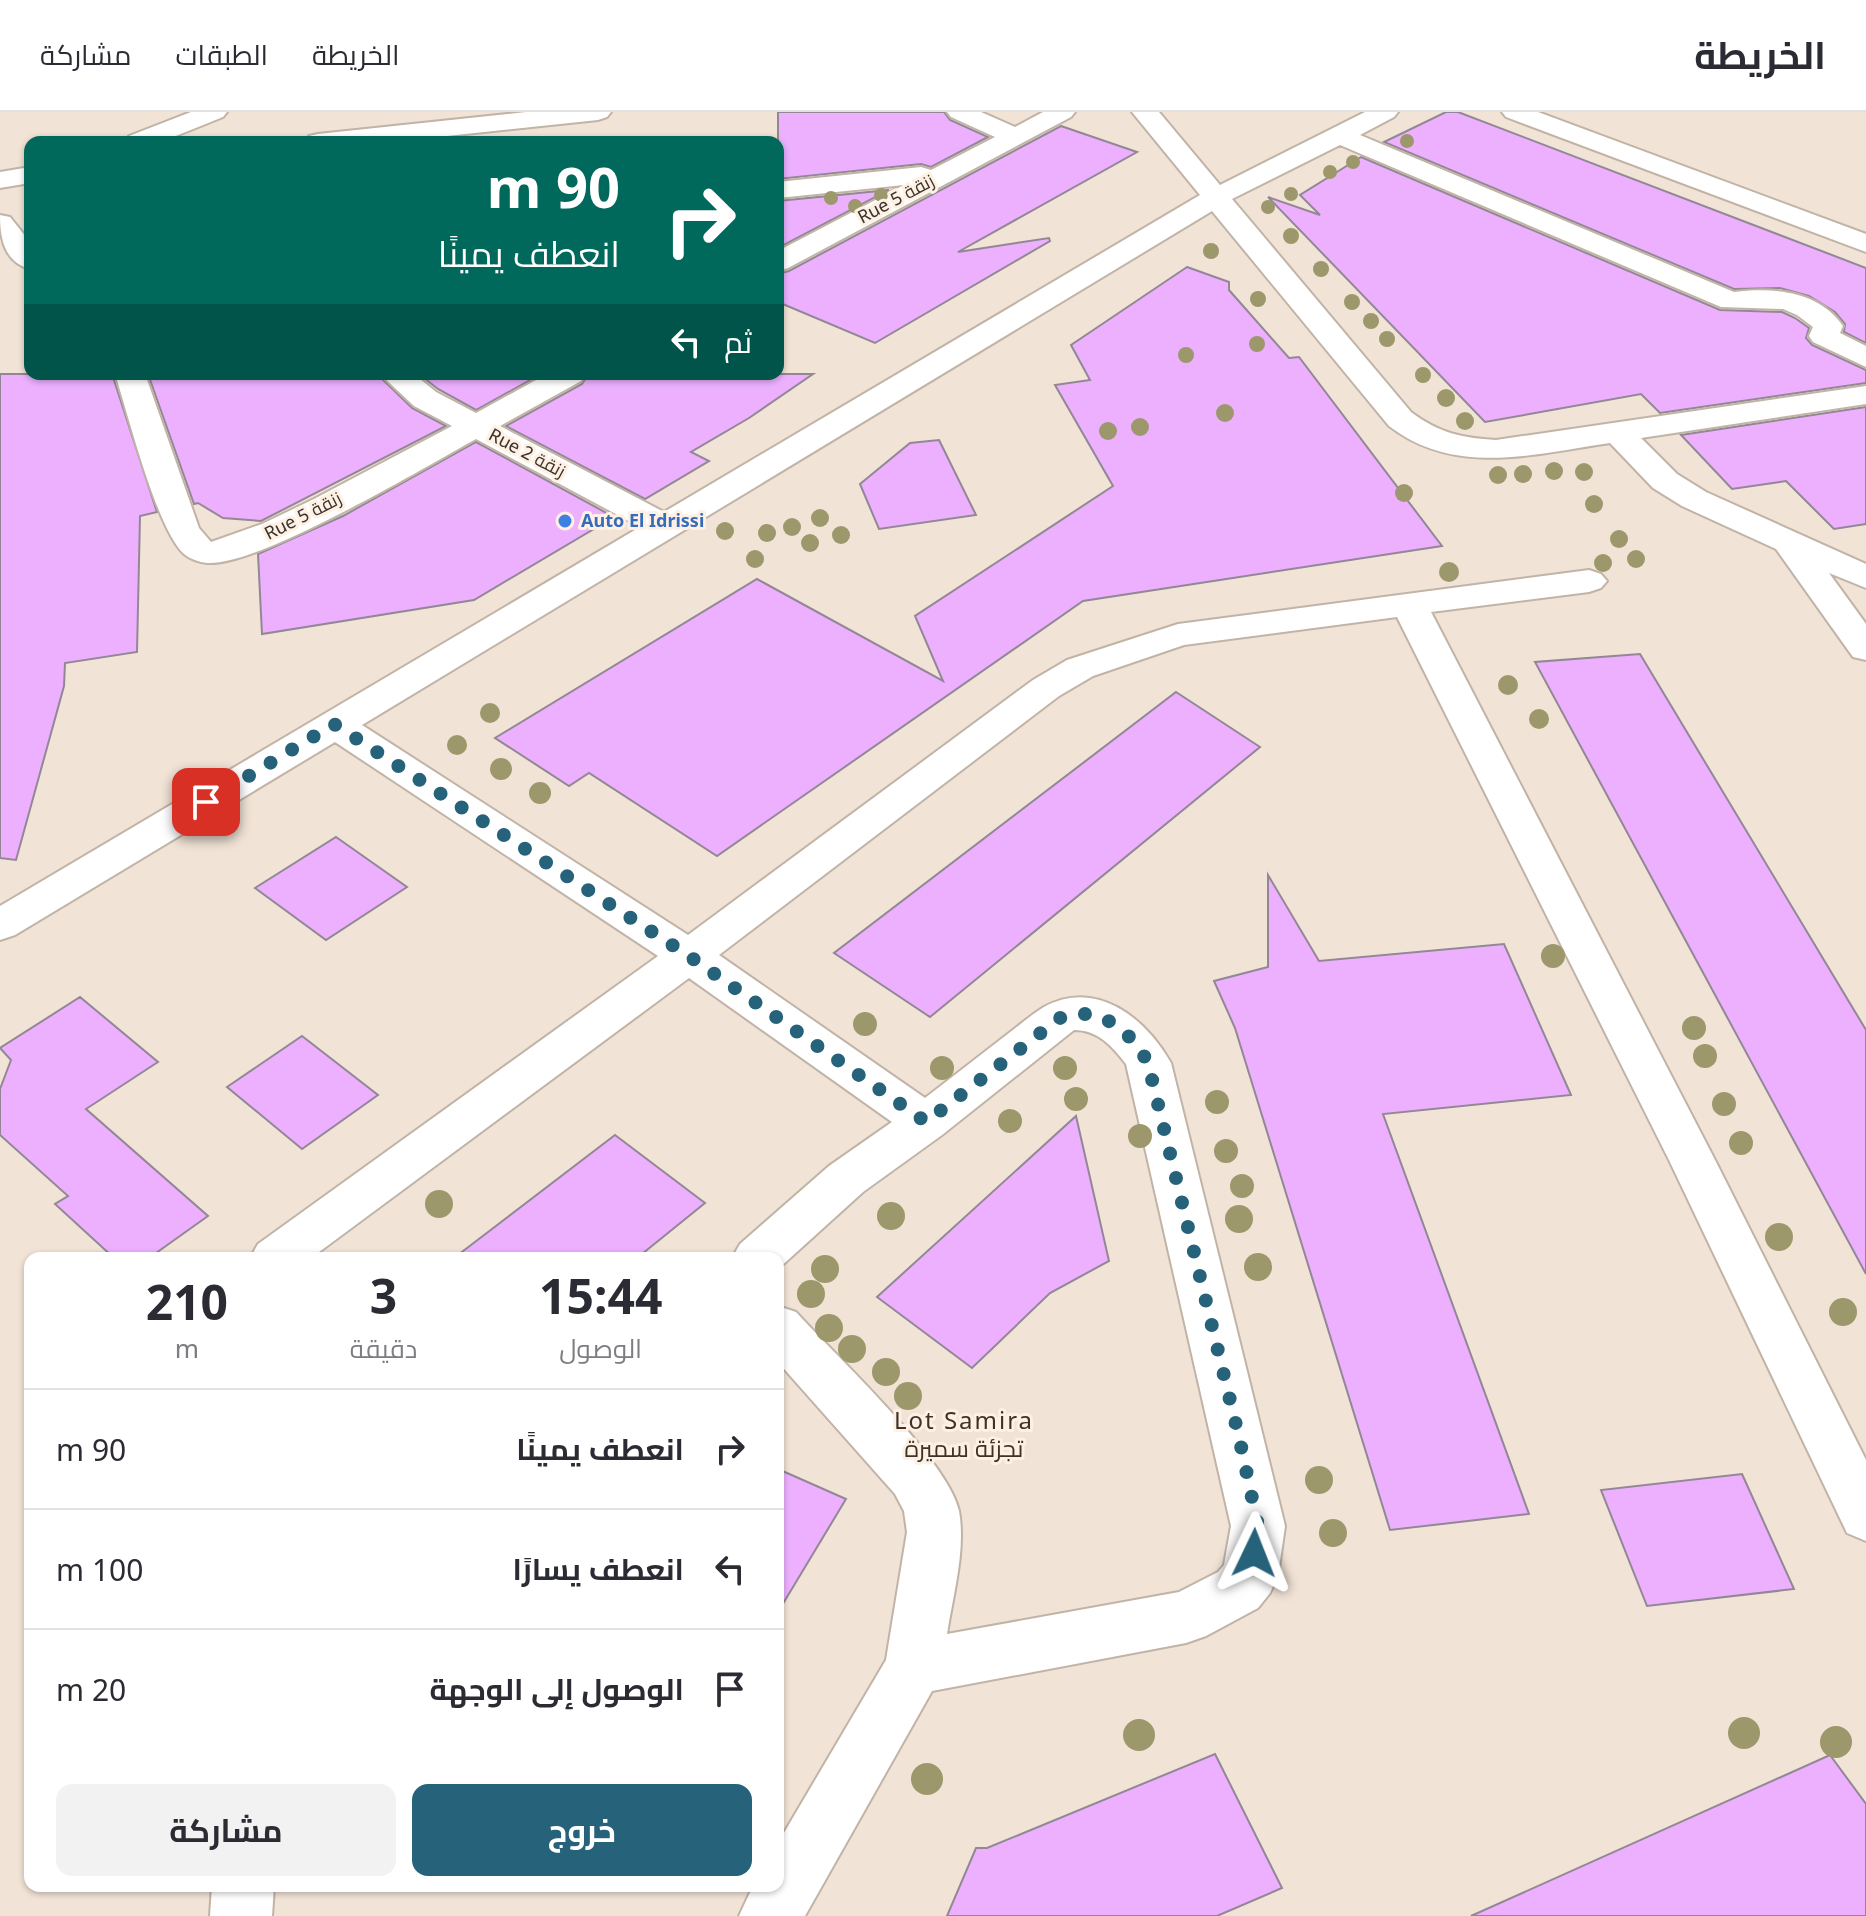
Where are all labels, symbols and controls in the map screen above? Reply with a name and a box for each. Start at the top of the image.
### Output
text: الخريطة [1694,28,1826,80]
text: مشاركة [40,35,131,73]
text: الطبقات [175,35,268,73]
text: الخريطة [312,35,399,73]
text: 90 m [487,148,620,224]
icon: right [648,168,752,272]
street label: Rue 5 زنقة [853,168,938,228]
text: انعطف يمينًا [438,229,620,278]
icon: left [664,320,708,364]
text: ثم [724,321,752,362]
street label: Rue 2 زنقة [485,422,570,482]
street label: Rue 5 زنقة [260,485,345,545]
place label: Auto El Idrissi [581,508,704,532]
marker: Auto El Idrissi [556,512,574,530]
pin [172,768,240,836]
icon: arrive [184,780,228,824]
text: 3 [370,1263,397,1328]
text: 15:44 [539,1263,662,1328]
text: 210 [146,1269,228,1334]
text: m [175,1330,199,1366]
text: دقيقة [350,1330,417,1366]
text: الوصول [559,1330,642,1366]
district label: Lot Samira تجزئة سميرة [894,1403,1034,1464]
icon: right [708,1427,752,1471]
text: انعطف يمينًا [516,1428,684,1469]
text: 90 m [56,1429,126,1470]
position arrow [1212,1511,1296,1595]
icon: left [708,1547,752,1591]
text: انعطف يسارًا [513,1548,684,1589]
text: 100 m [56,1549,143,1590]
icon: arrive [708,1667,752,1711]
text: الوصول إلى الوجهة [429,1668,684,1709]
text: 20 m [56,1669,126,1710]
button: مشاركة [56,1784,396,1876]
button: خروج [412,1784,752,1876]

